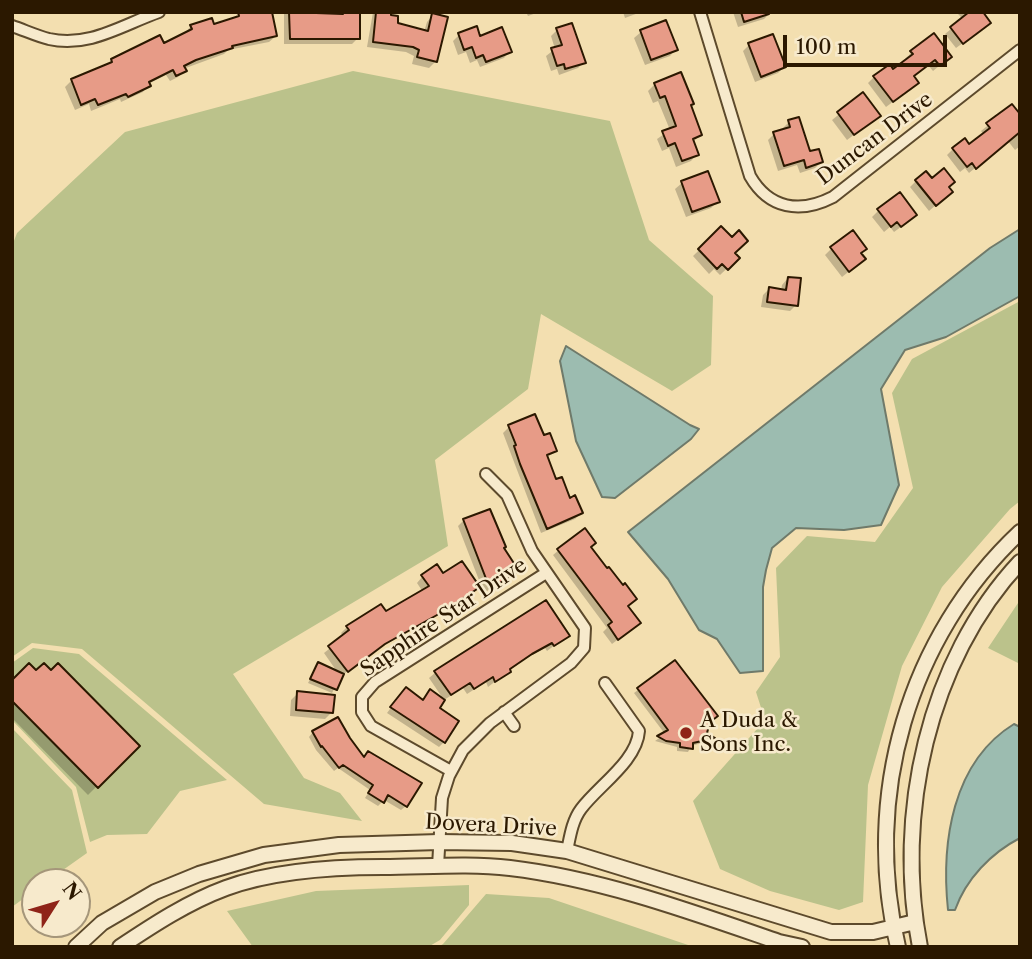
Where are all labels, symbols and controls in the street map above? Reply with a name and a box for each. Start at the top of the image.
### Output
scale bar [787,21,951,65]
text: 100 m [796,34,857,59]
street label: Duncan Drive [812,87,938,191]
street label: Sapphire Star Drive [356,553,532,683]
place label: A Duda & Sons Inc. [700,708,797,758]
marker: A Duda & Sons Inc. [678,725,694,741]
street label: Dovera Drive [425,810,557,842]
north arrow [21,868,91,938]
text: N [57,878,86,905]

